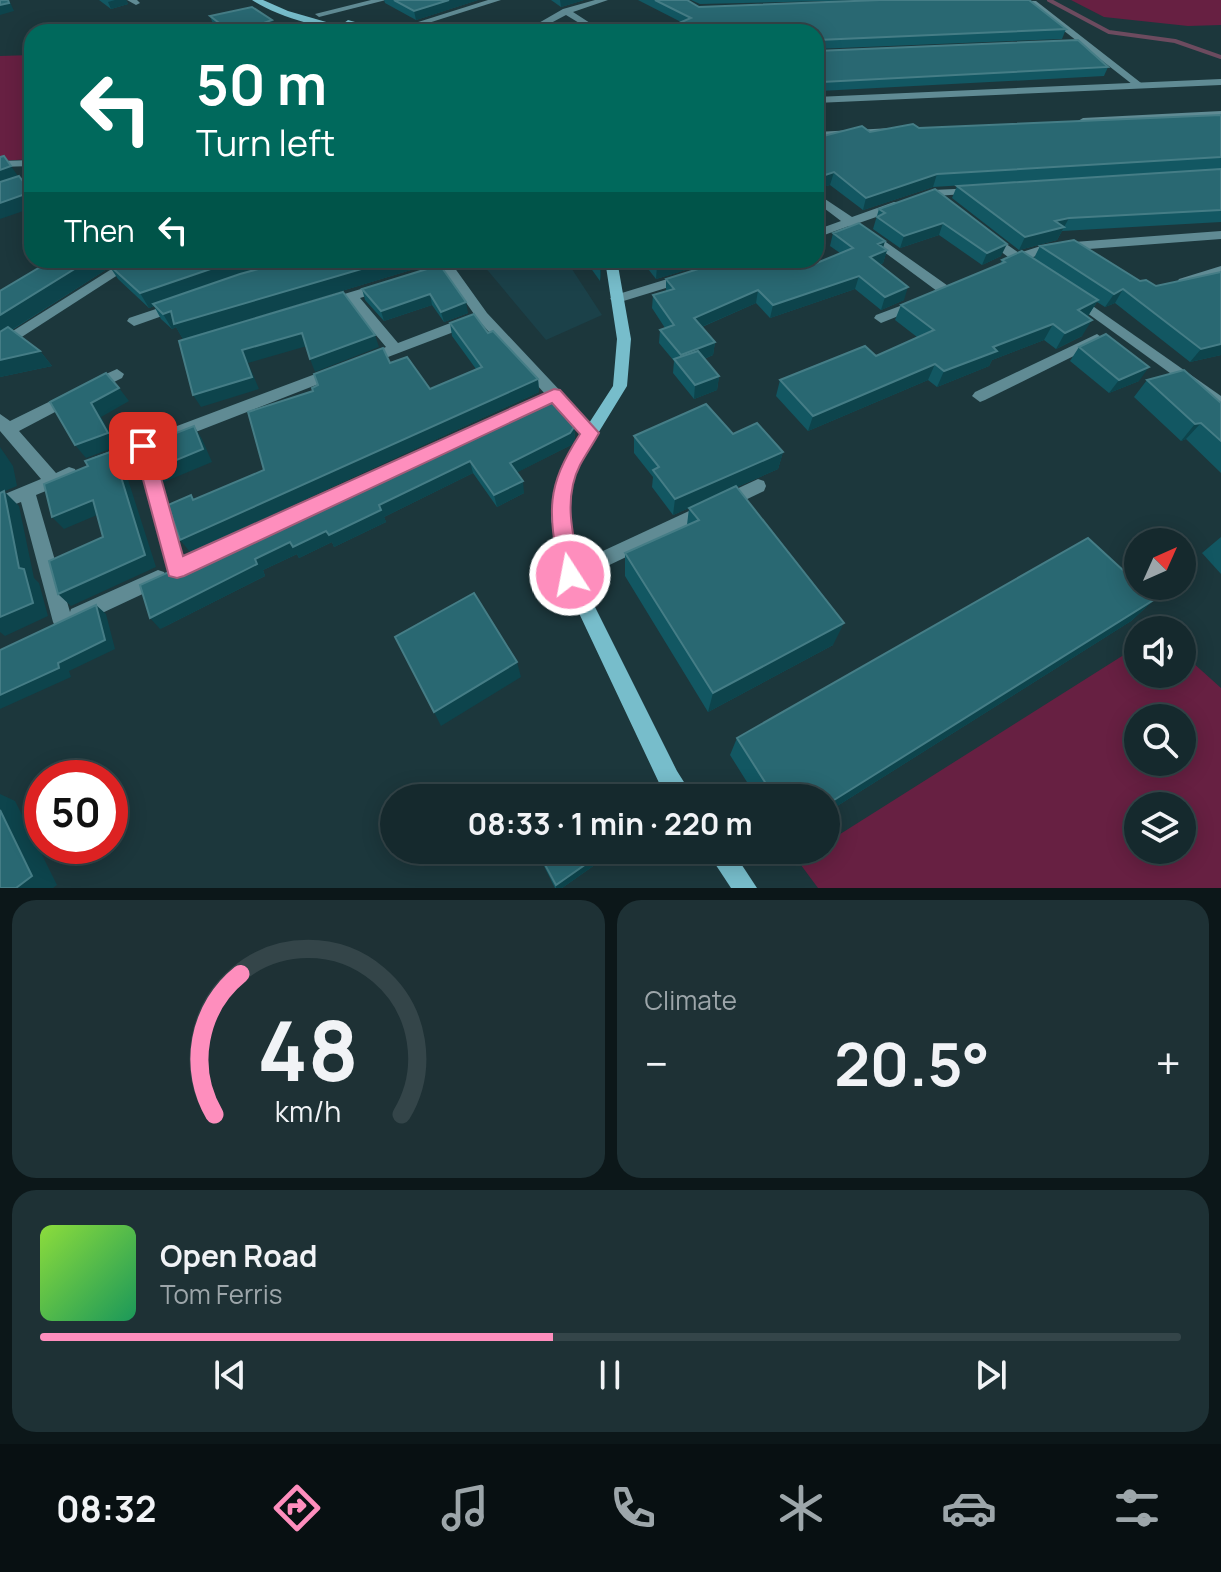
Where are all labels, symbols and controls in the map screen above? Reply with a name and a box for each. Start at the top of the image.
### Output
text: 50 m [196,45,327,122]
icon: left [64,56,168,160]
text: Turn left [196,118,335,167]
icon: left [151,208,195,252]
text: Then [64,210,135,251]
pin [109,412,177,480]
icon: arrive [121,424,165,468]
north arrow [1124,528,1196,600]
map controls [1124,528,1196,864]
position arrow [528,533,612,617]
button: sound [1124,616,1196,688]
button: search [1124,704,1196,776]
speed limit sign: 50 [24,760,128,864]
button: layers [1124,792,1196,864]
text: 08:33 · 1 min · 220 m [467,803,753,844]
text: Climate [645,982,737,1018]
text: 48 [257,992,359,1106]
text: 20.5° [834,1022,990,1104]
text: − [645,1033,668,1093]
text: + [1156,1033,1181,1093]
text: km/h [275,1092,341,1131]
text: Open Road [160,1235,317,1276]
text: Tom Ferris [160,1276,282,1312]
icon: previous [208,1353,252,1397]
icon: pause [588,1353,632,1397]
icon: next [969,1353,1013,1397]
icon: directions [269,1480,325,1536]
icon: music [437,1480,493,1536]
icon: phone [605,1480,661,1536]
icon: climate [773,1480,829,1536]
icon: car [941,1480,997,1536]
icon: filters [1109,1480,1165,1536]
text: 08:32 [56,1484,156,1533]

